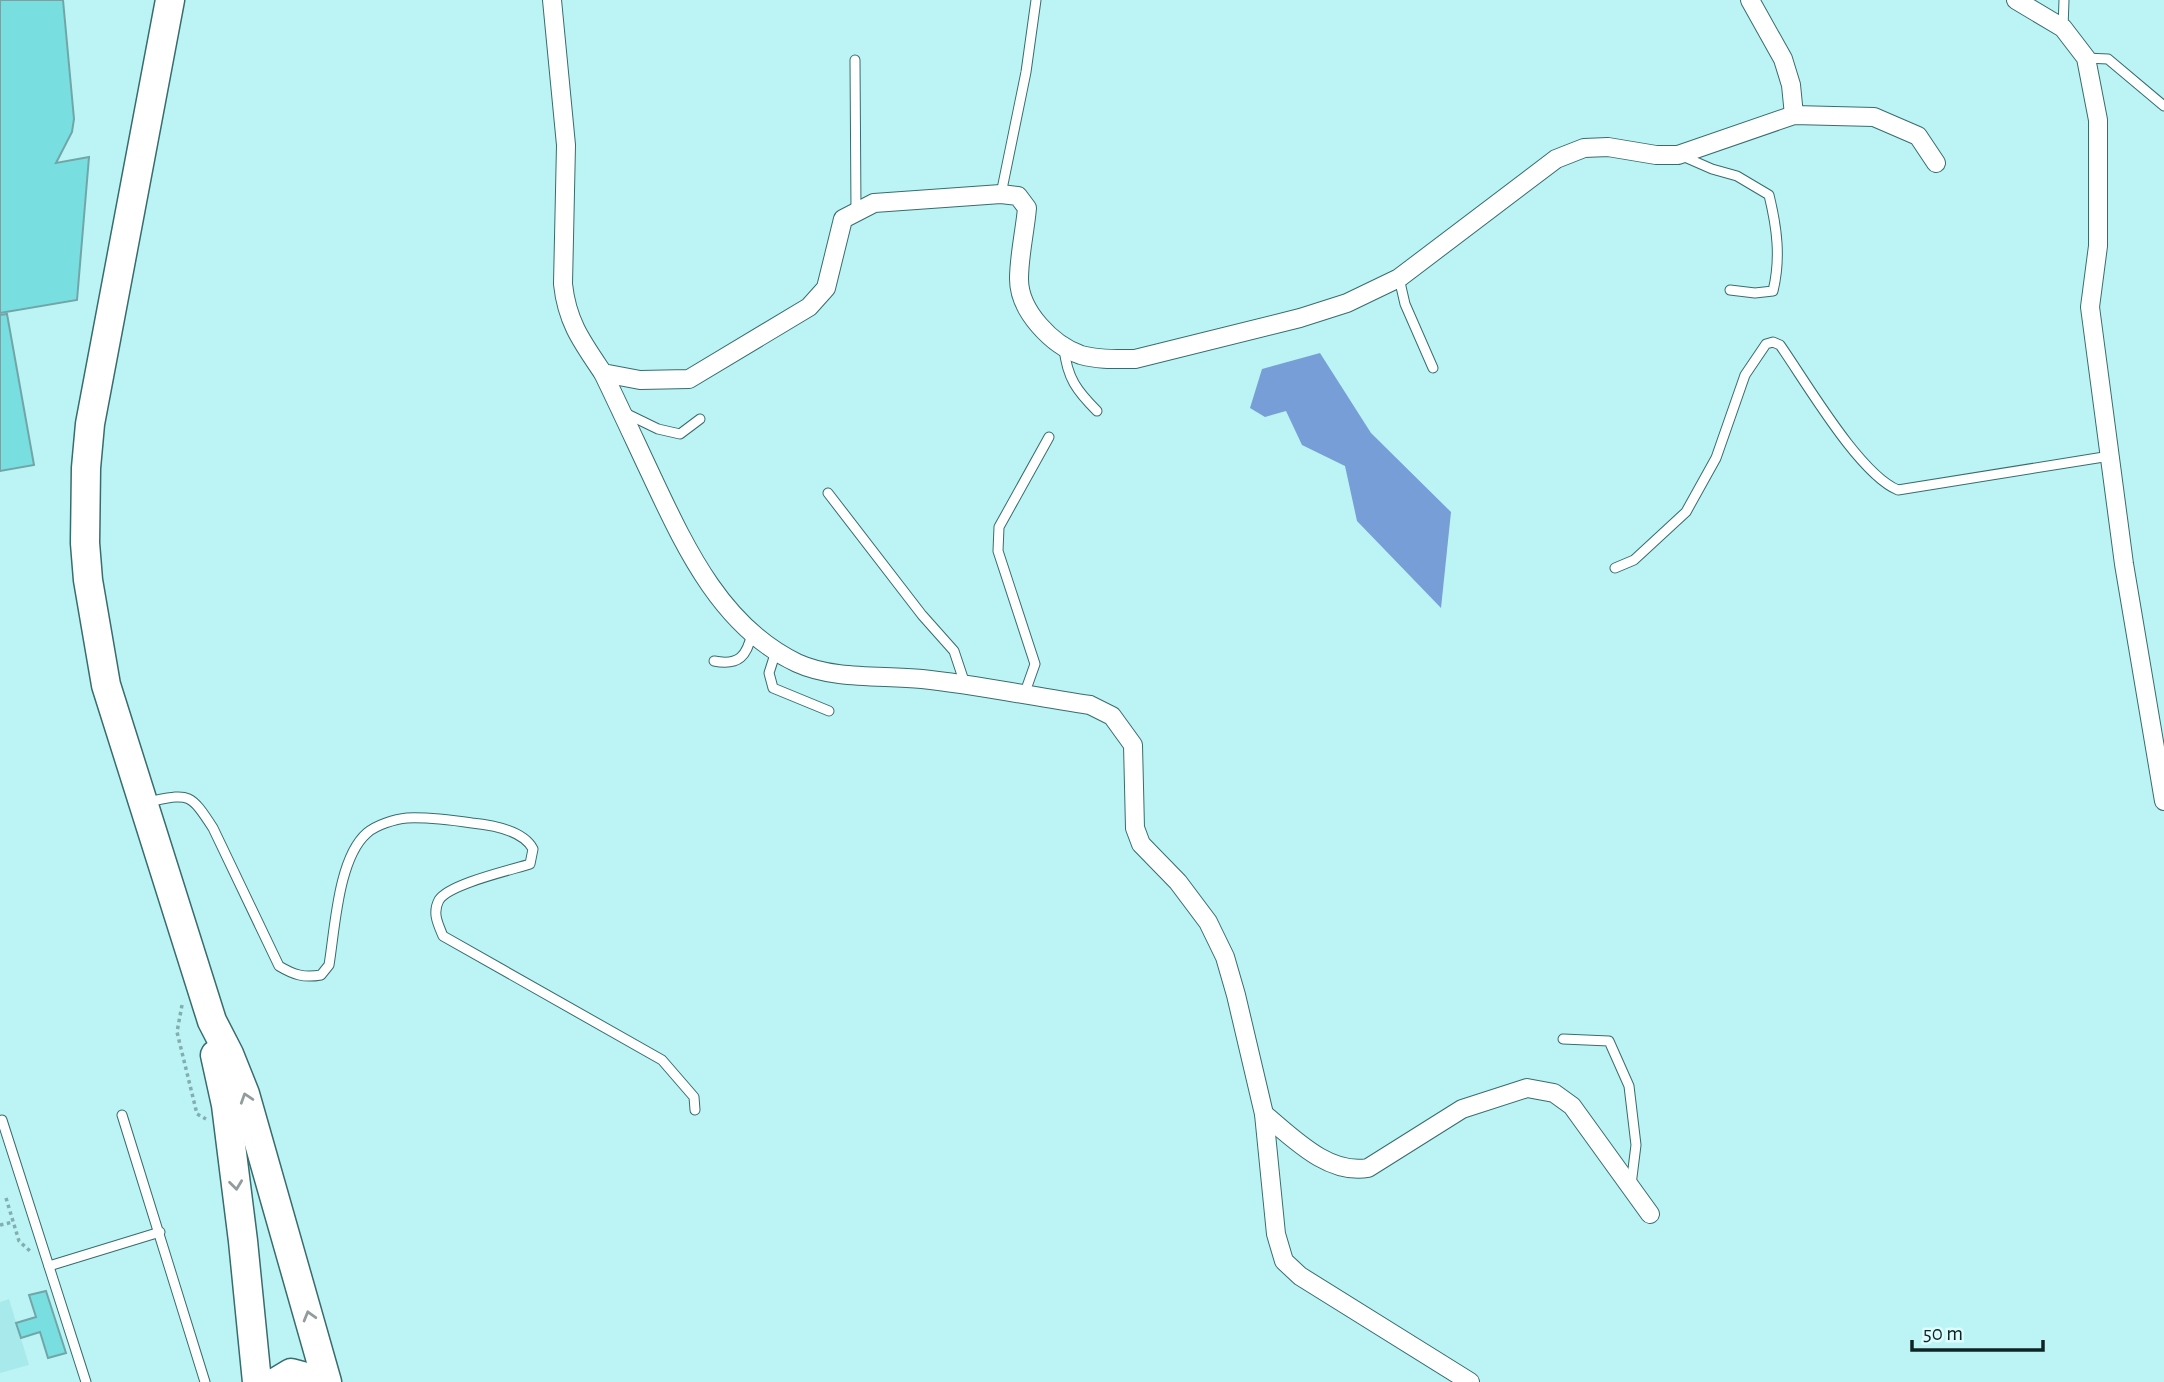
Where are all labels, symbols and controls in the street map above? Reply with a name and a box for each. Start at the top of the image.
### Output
one-way arrow [239,1092,254,1104]
one-way arrow [229,1179,244,1191]
scale bar [1912,1308,2043,1352]
one-way arrow [302,1311,317,1323]
text: 50 m [1923,1323,1963,1344]

